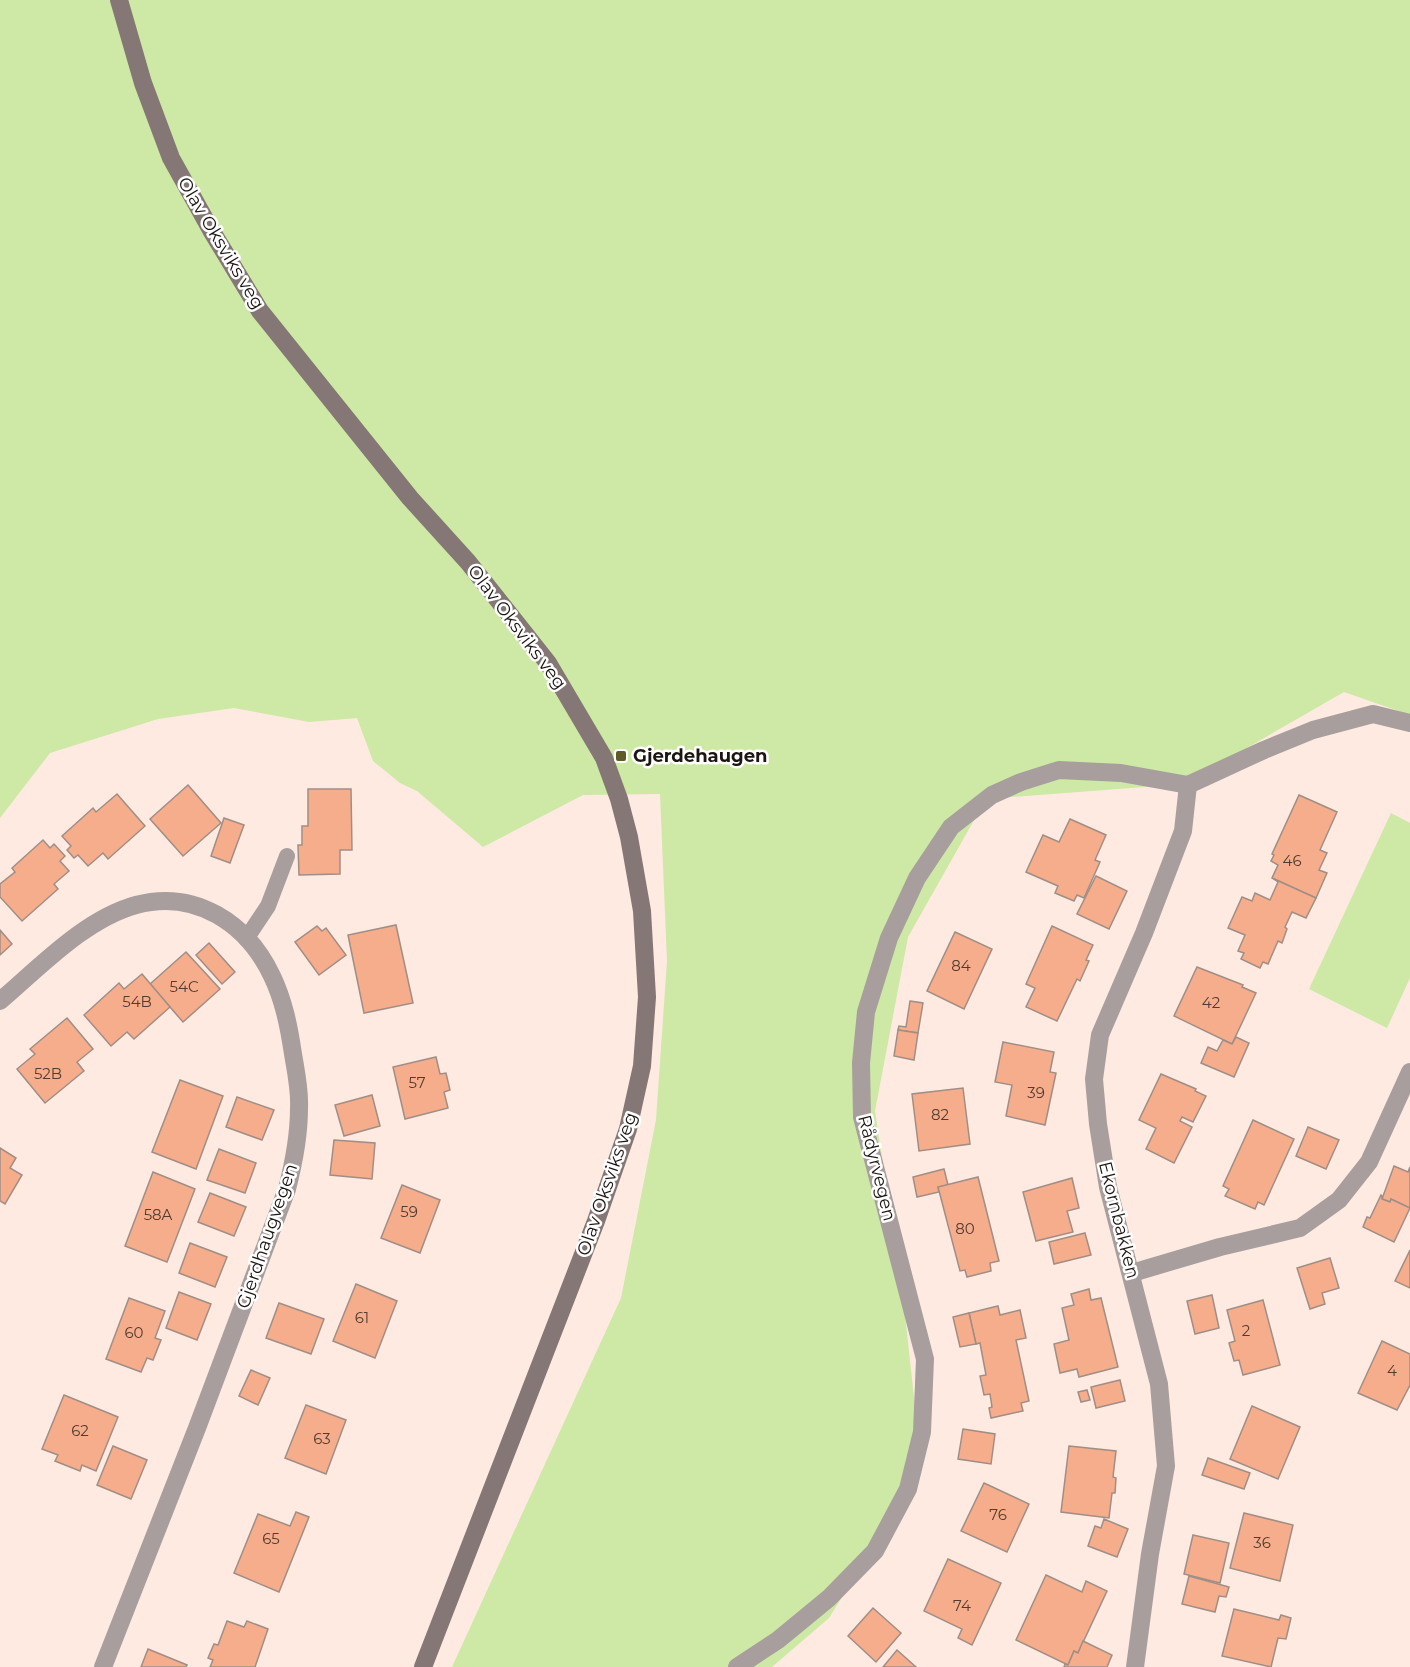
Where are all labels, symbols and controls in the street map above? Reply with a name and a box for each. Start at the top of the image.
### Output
street label: Olav Oksviks veg [173,173,269,313]
street label: Olav Oksviks veg [463,560,571,694]
place label: Gjerdehaugen [633,745,767,767]
marker: Gjerdehaugen [614,749,628,763]
house number: 46 [1282,851,1302,870]
house number: 84 [951,956,971,975]
house number: 54C [169,977,199,996]
house number: 54B [122,992,152,1011]
house number: 42 [1202,993,1220,1012]
house number: 52B [34,1064,62,1083]
house number: 57 [408,1073,426,1092]
house number: 39 [1027,1083,1045,1102]
house number: 82 [931,1105,949,1124]
street label: Olav Oksviks veg [572,1109,642,1259]
street label: Rådyrvegen [853,1113,901,1223]
street label: Ekornbakken [1094,1159,1144,1281]
street label: Gjerdhaugvegen [232,1161,302,1311]
house number: 59 [400,1202,418,1221]
house number: 58A [144,1205,173,1224]
house number: 80 [955,1219,975,1238]
house number: 61 [355,1308,369,1327]
house number: 2 [1242,1321,1250,1340]
house number: 60 [124,1323,144,1342]
house number: 4 [1387,1361,1397,1380]
house number: 62 [71,1421,89,1440]
house number: 63 [313,1429,331,1448]
house number: 76 [989,1505,1007,1524]
house number: 65 [262,1529,280,1548]
house number: 36 [1253,1533,1271,1552]
house number: 74 [953,1596,971,1615]

